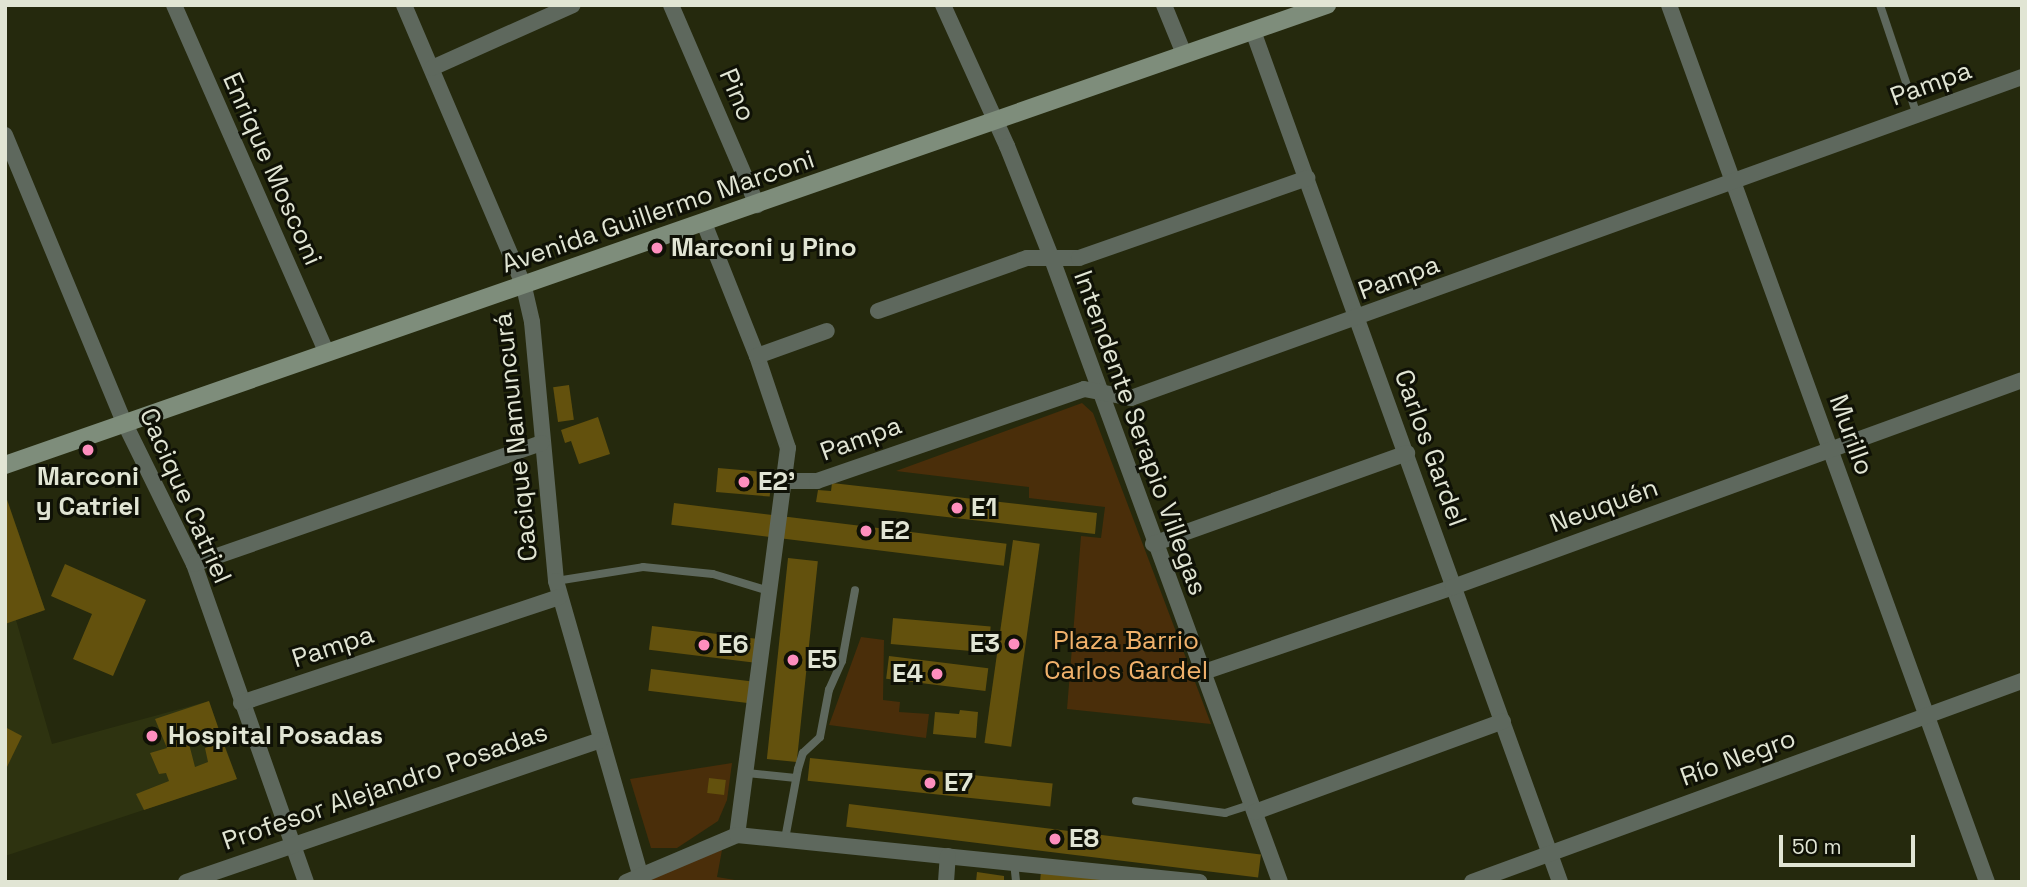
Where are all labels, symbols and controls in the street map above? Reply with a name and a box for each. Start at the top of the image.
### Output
street label: Pampa [1886,55,1976,113]
street label: Pino [712,64,762,126]
street label: Enrique Mosconi [216,68,328,270]
street label: Avenida Guillermo Marconi [498,144,818,280]
place label: Marconi y Pino [671,232,857,264]
marker: Marconi y Pino [649,240,665,256]
street label: Pampa [1354,249,1444,307]
street label: Intendente Serapio Villegas [1067,266,1213,600]
street label: Cacique Namuncurá [487,311,545,563]
street label: Carlos Gardel [1387,366,1473,530]
street label: Murillo [1822,390,1880,480]
street label: Cacique Catriel [132,403,238,589]
street label: Pampa [816,410,906,468]
marker: Marconi y Catriel [80,442,96,458]
place label: Marconi y Catriel [36,461,140,522]
place label: E2' [758,466,795,498]
street label: Neuquén [1546,472,1662,540]
marker: E2' [736,474,752,490]
place label: E1 [971,492,997,524]
marker: E1 [949,500,965,516]
place label: E2 [880,515,910,547]
marker: E2 [858,523,874,539]
street label: Pampa [288,619,378,675]
park label: Plaza Barrio Carlos Gardel [1044,625,1208,686]
place label: E3 [970,628,1000,660]
place label: E6 [718,629,748,661]
marker: E3 [1006,636,1022,652]
marker: E6 [696,637,712,653]
place label: E5 [807,644,837,676]
marker: E5 [785,652,801,668]
place label: E4 [892,658,923,690]
marker: E4 [929,666,945,682]
street label: Profesor Alejandro Posadas [218,717,552,857]
place label: Hospital Posadas [168,720,383,752]
street label: Río Negro [1676,723,1800,793]
marker: Hospital Posadas [142,726,162,746]
place label: E7 [944,767,973,799]
marker: E7 [922,775,938,791]
scale bar [1782,820,1918,864]
place label: E8 [1069,823,1099,855]
marker: E8 [1047,831,1063,847]
text: 50 m [1792,833,1842,860]

